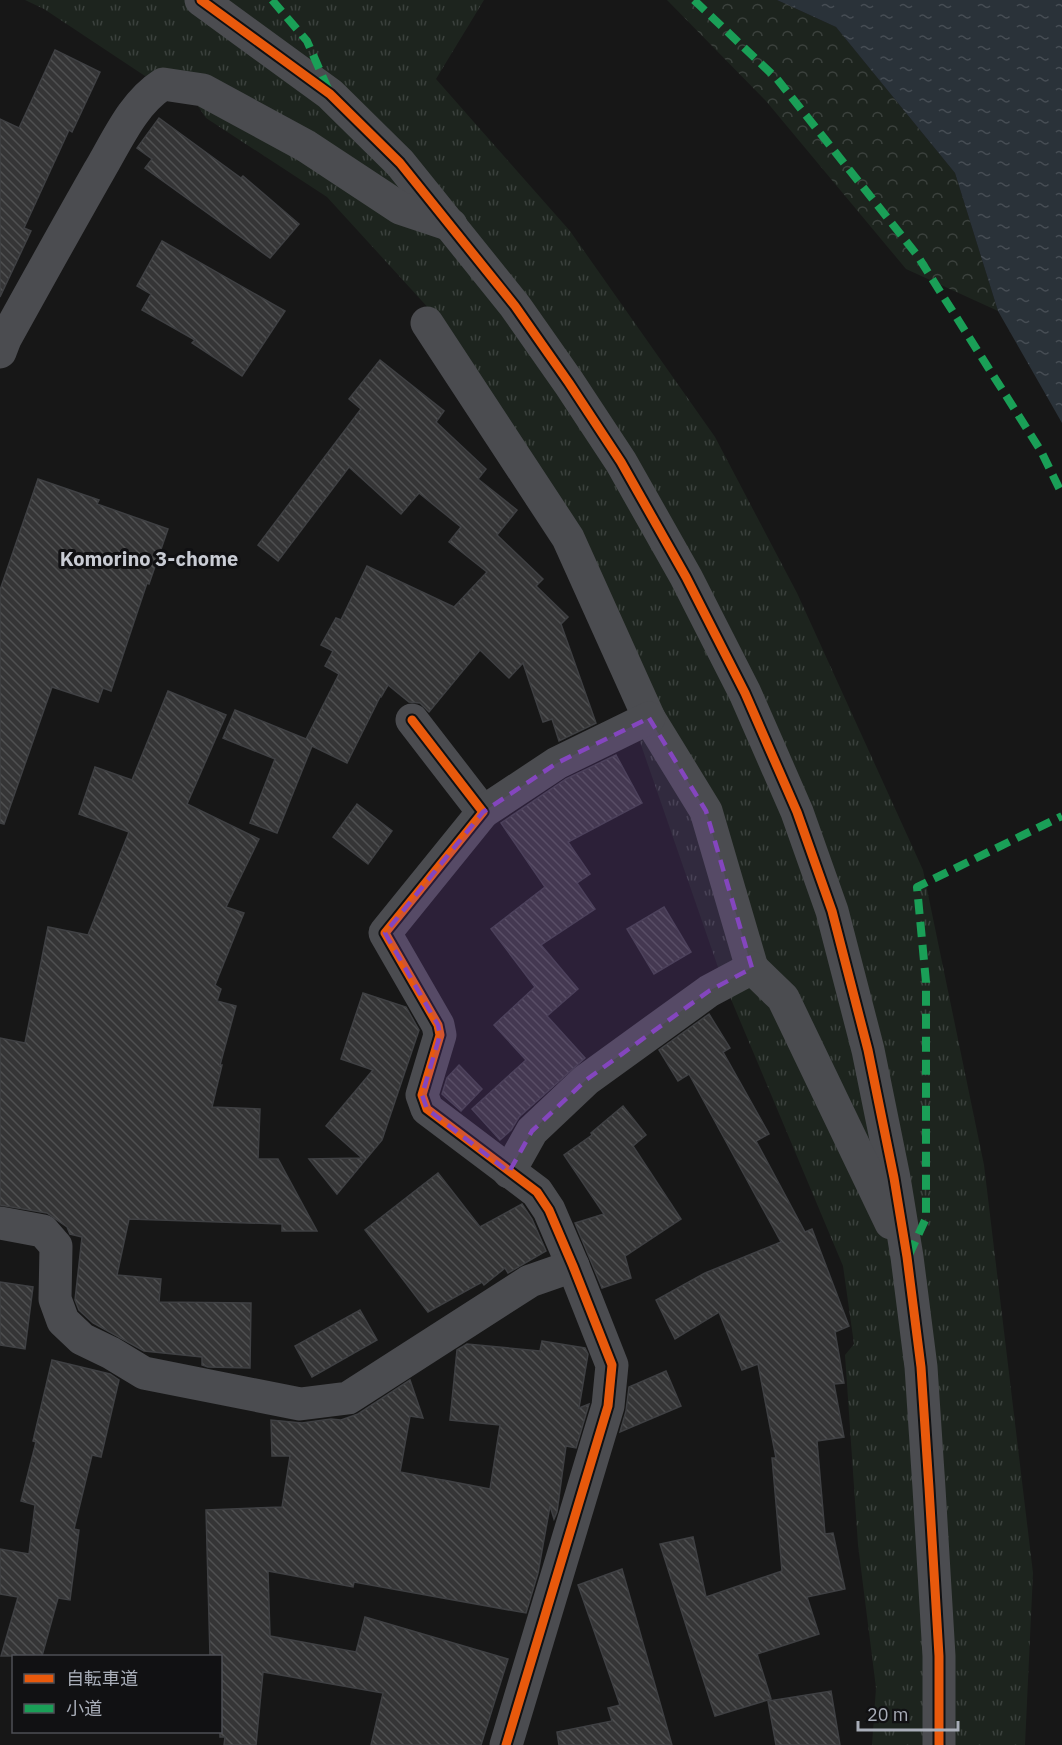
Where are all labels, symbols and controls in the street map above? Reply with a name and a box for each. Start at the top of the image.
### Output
district label: Komorino 3-chome [60,545,238,572]
legend [12,1655,222,1733]
text: 自転車道 [66,1667,138,1690]
scale bar [858,1694,958,1732]
text: 小道 [66,1697,102,1720]
text: 20 m [867,1703,909,1726]

